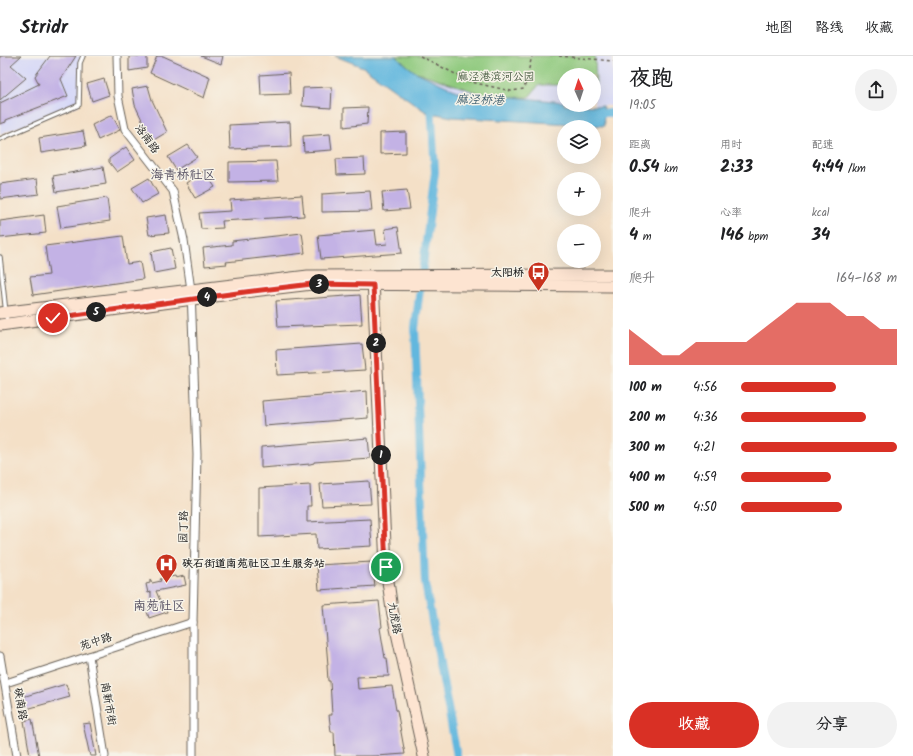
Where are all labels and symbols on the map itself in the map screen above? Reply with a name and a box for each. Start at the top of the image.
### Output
park label: 麻泾港滨河公园 [458,68,535,86]
north arrow [557,68,601,112]
water label: 麻泾桥港 [456,90,505,110]
street label: 洛南路 [130,120,164,158]
district label: 海青桥社区 [150,165,216,186]
bus stop icon: 太阳桥 [526,260,552,293]
place label: 太阳桥 [491,264,524,282]
pin: 3 [309,274,329,294]
pin: 4 [197,287,217,307]
pin [36,301,70,335]
pin: 5 [86,302,106,322]
pin: 2 [366,333,386,353]
pin: 1 [371,445,391,465]
street label: 园丁路 [175,510,193,544]
pin [369,550,403,584]
hospital icon: 硖石街道南苑社区卫生服务站 [153,551,179,584]
place label: 硖石街道南苑社区卫生服务站 [182,555,325,573]
district label: 南苑社区 [133,596,185,617]
street label: 九虎路 [382,600,406,636]
street label: 苑中路 [78,628,114,656]
street label: 南新市街 [95,681,121,728]
street label: 硖南路 [9,686,31,722]

